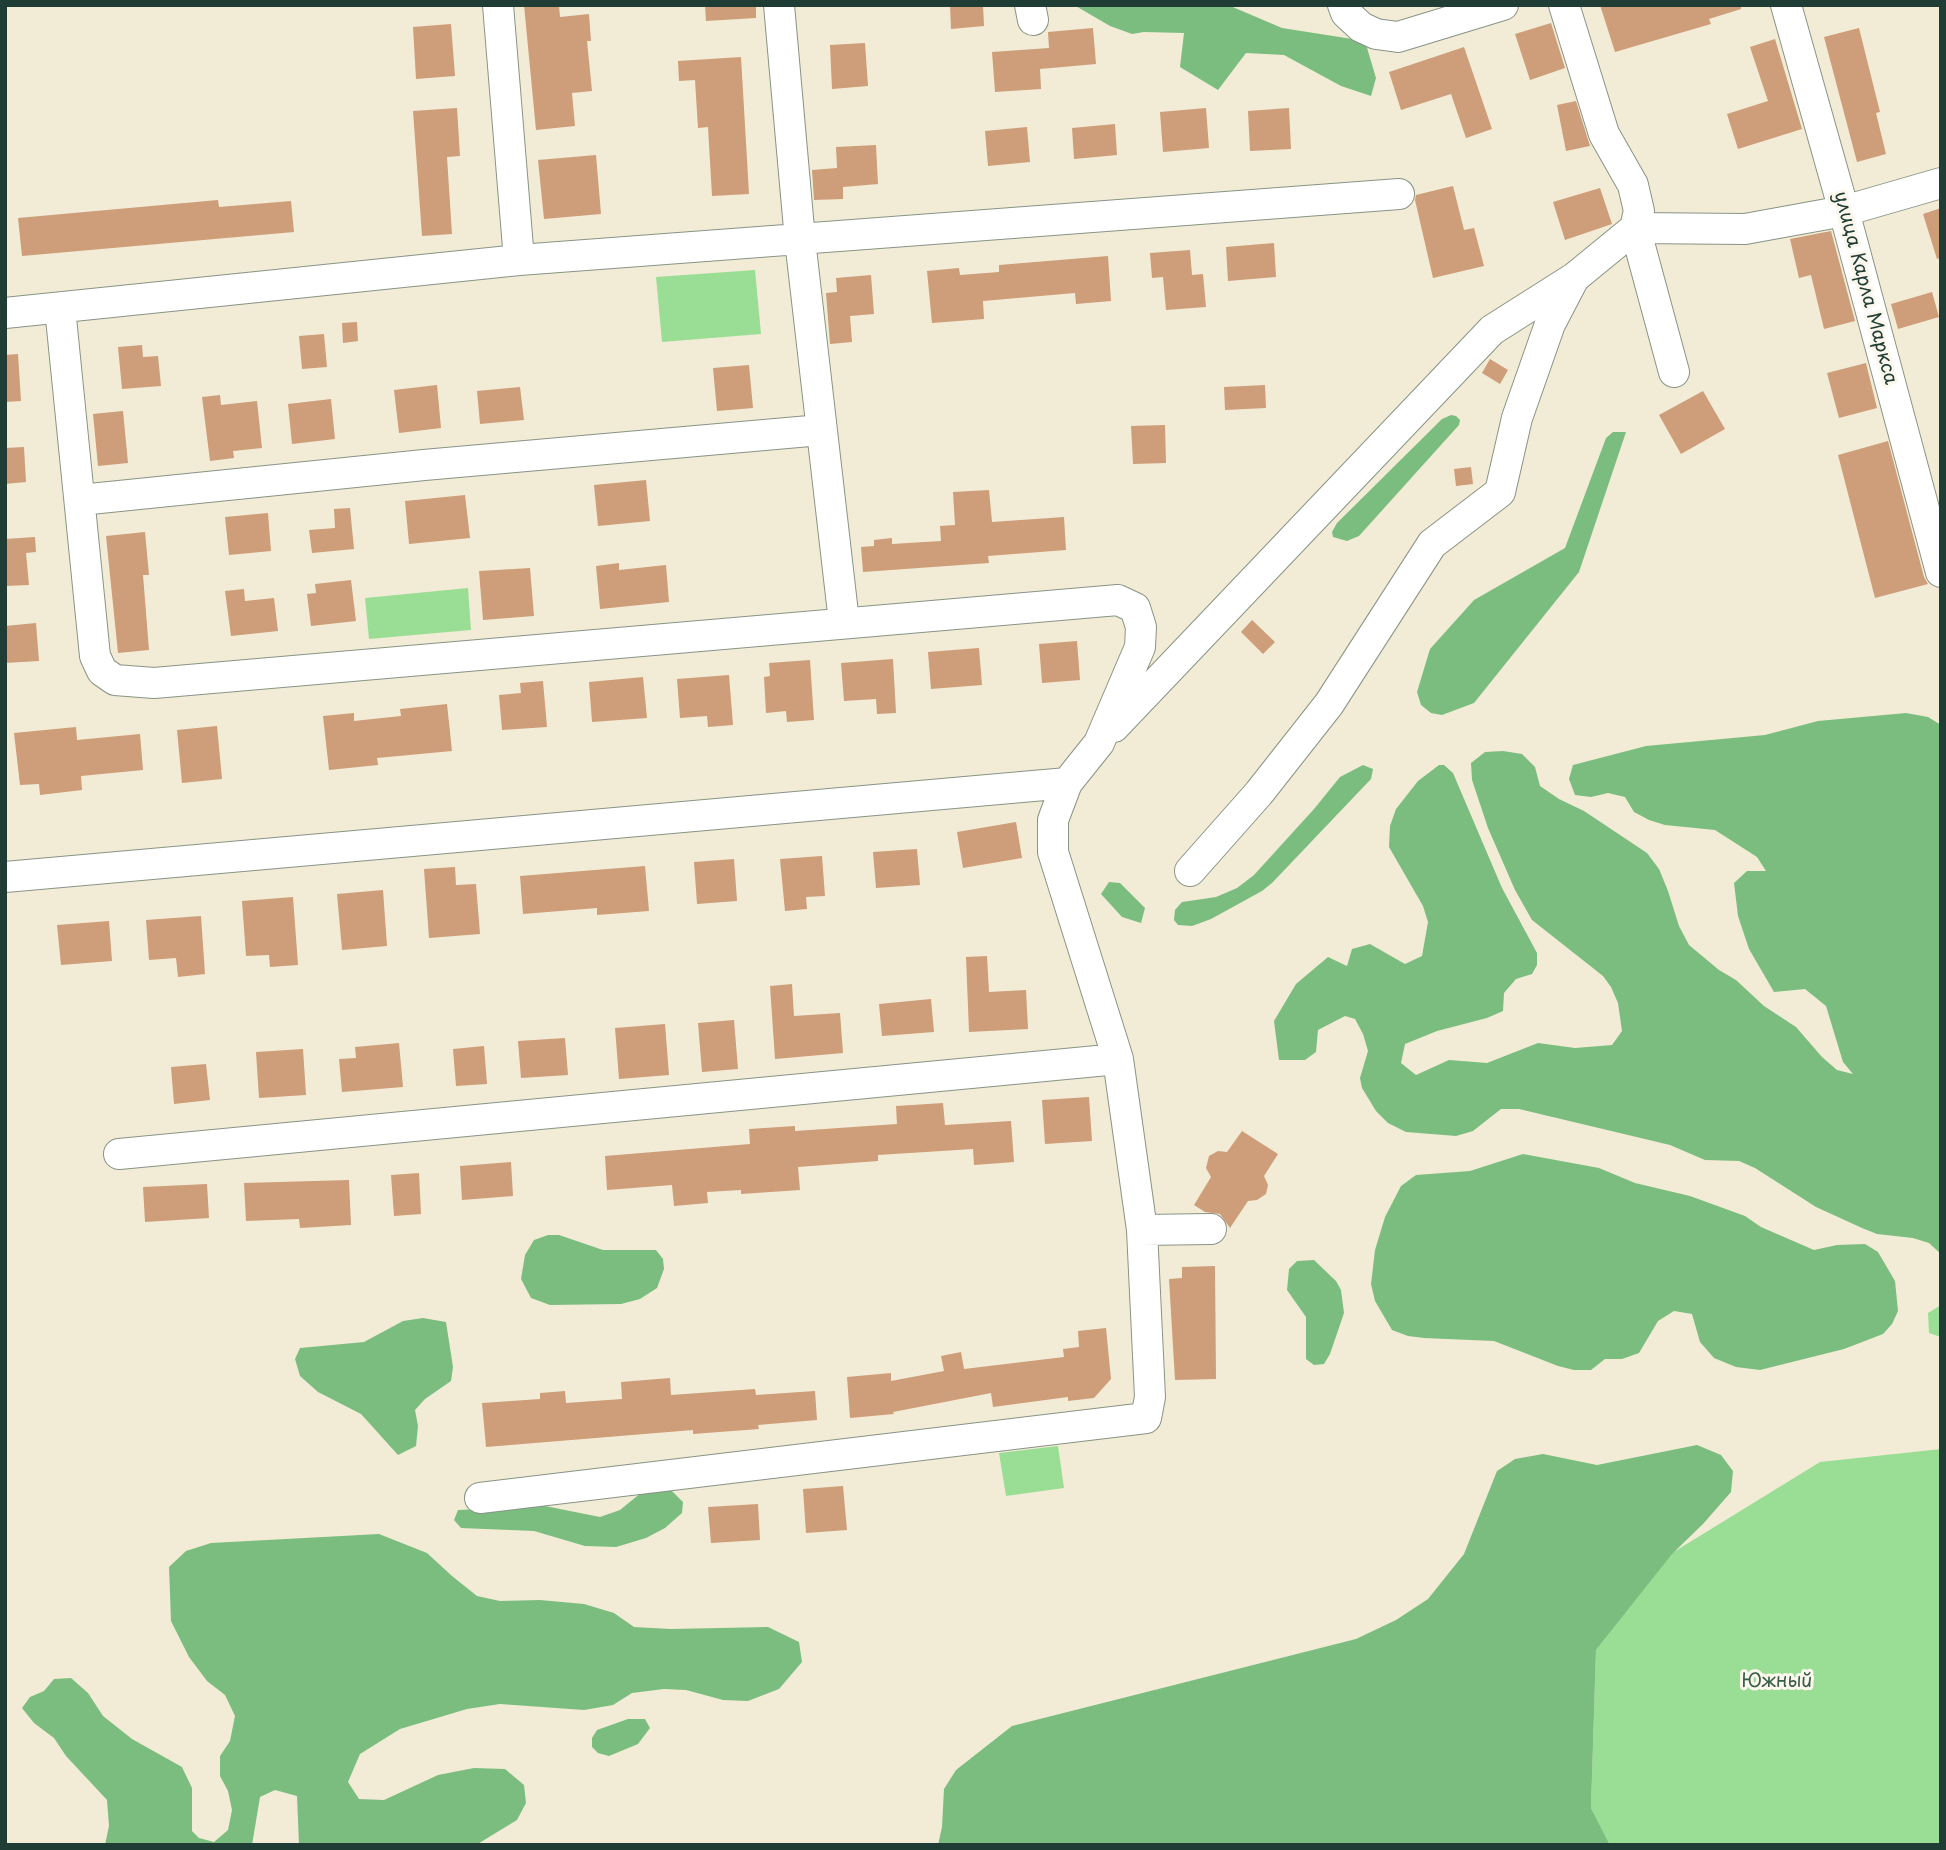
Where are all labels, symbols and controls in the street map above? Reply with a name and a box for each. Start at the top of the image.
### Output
street label: улица Карла Маркса [1828,189,1902,387]
park label: Южный [1741,1671,1813,1693]

